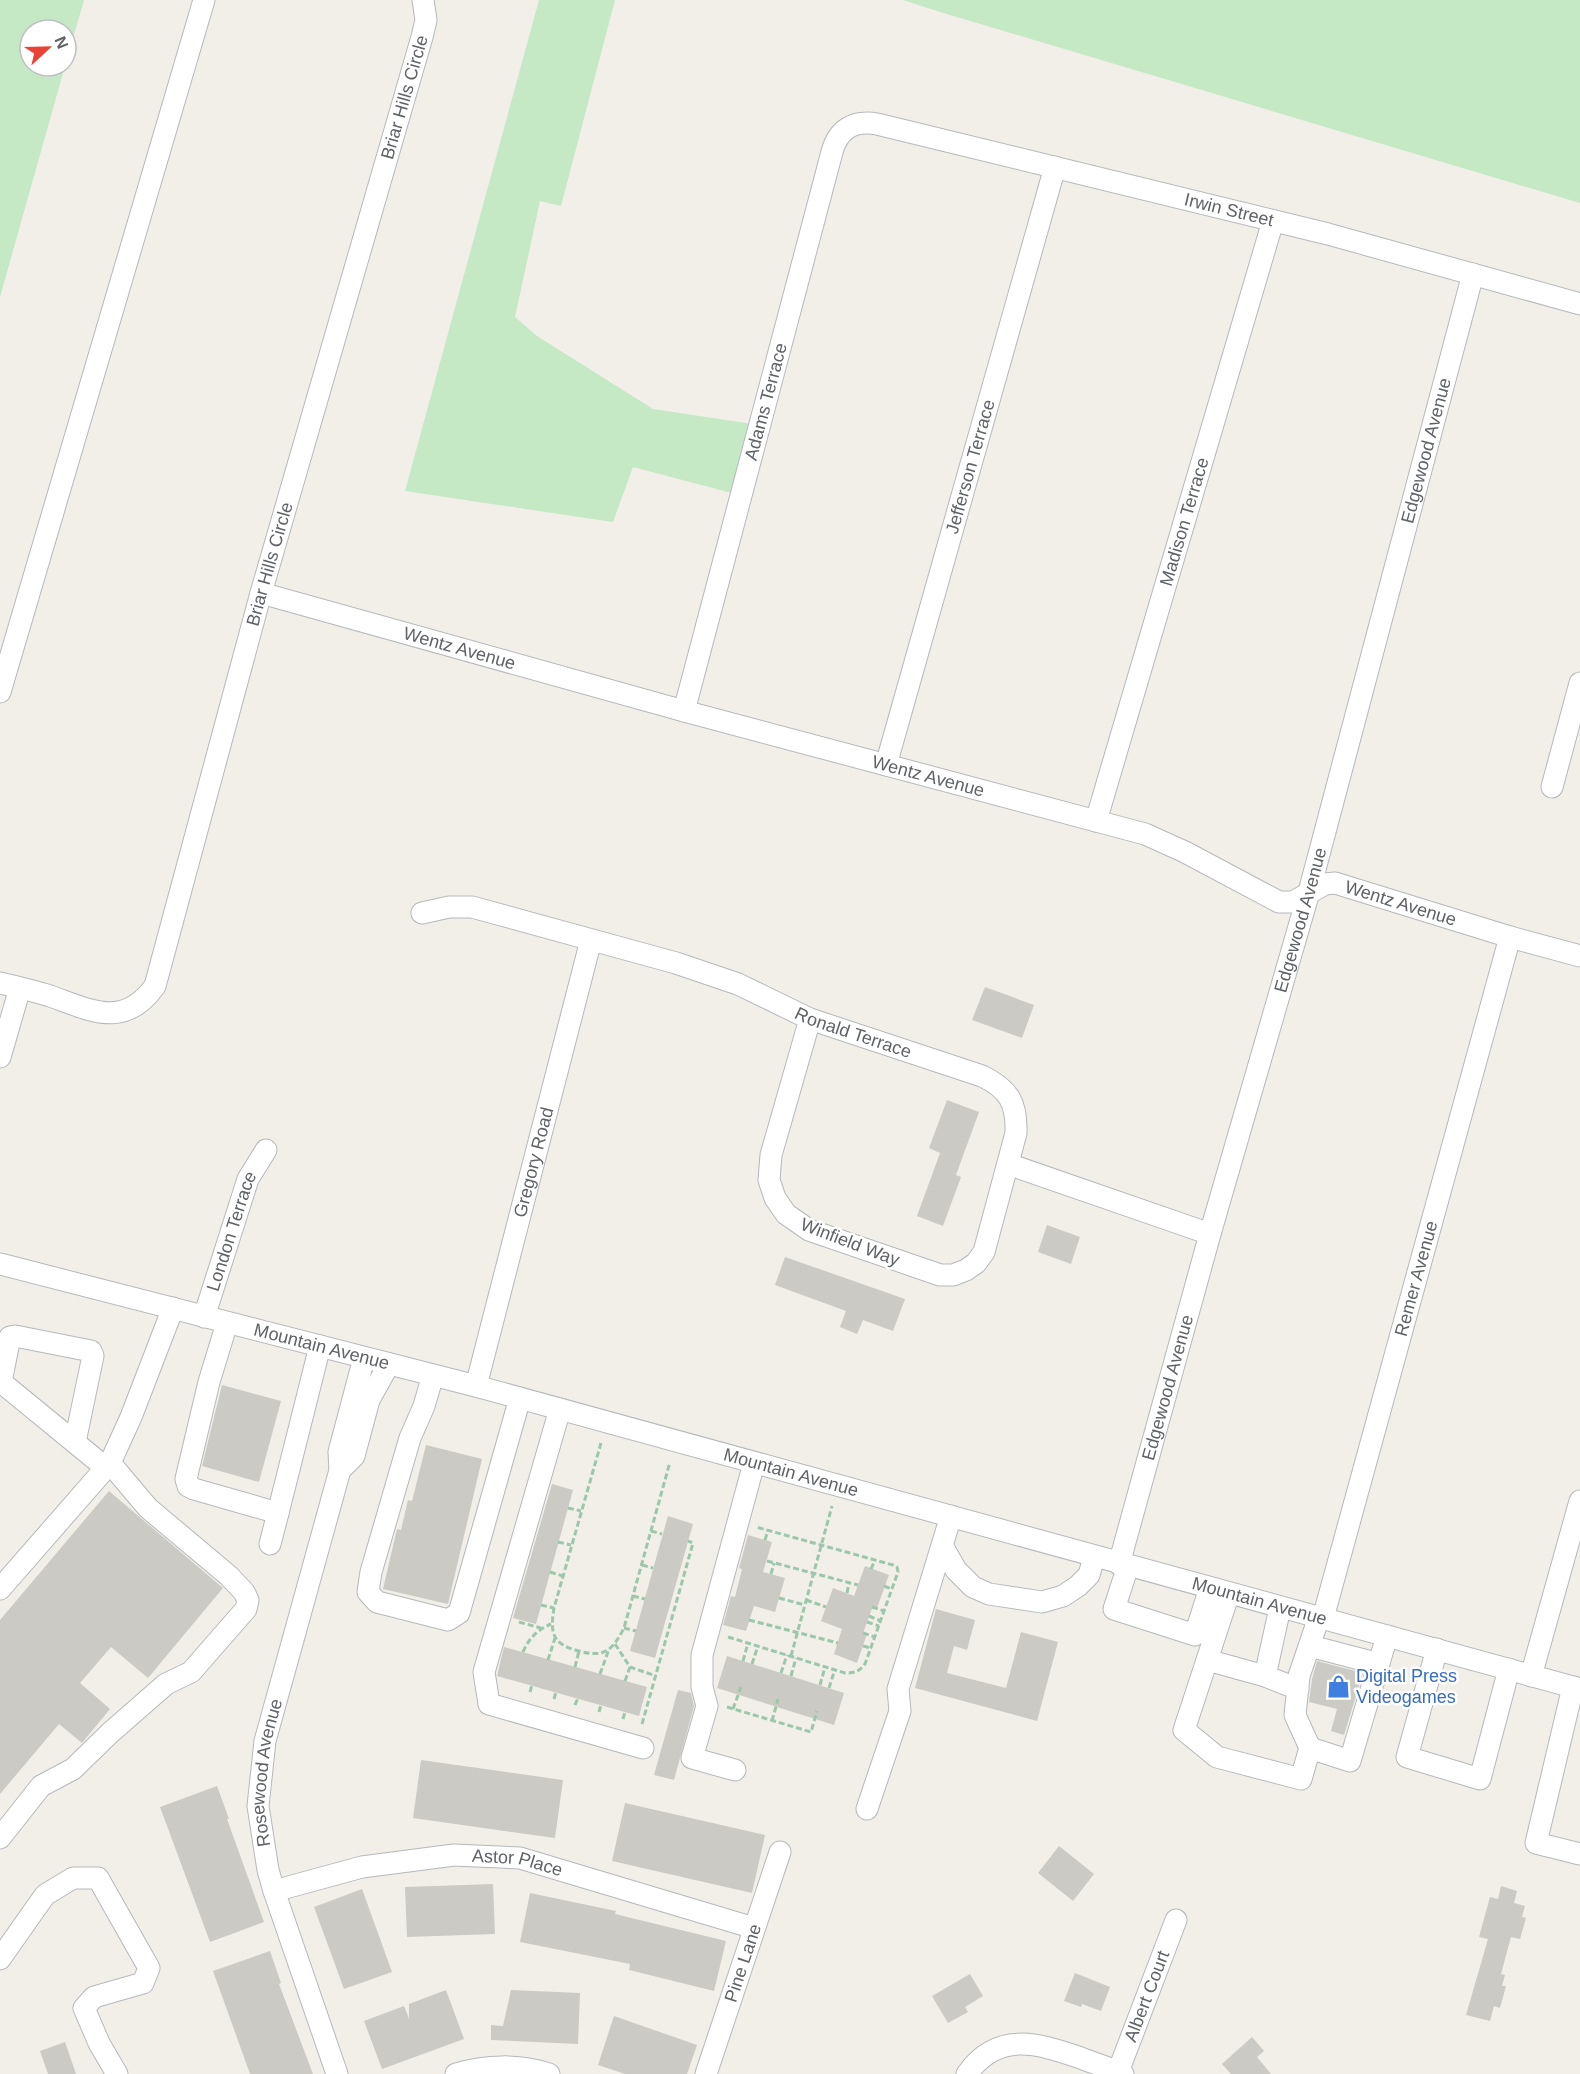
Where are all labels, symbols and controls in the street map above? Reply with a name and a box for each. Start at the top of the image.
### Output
north arrow [18,18,78,78]
street label: Briar Hills Circle [377,33,432,162]
text: N [51,34,71,51]
street label: Irwin Street [1182,189,1276,230]
street label: Adams Terrace [741,341,791,463]
street label: Edgewood Avenue [1397,376,1455,526]
street label: Jefferson Terrace [942,397,999,536]
street label: Madison Terrace [1156,455,1213,588]
street label: Briar Hills Circle [242,500,297,628]
street label: Wentz Avenue [401,623,518,673]
street label: Wentz Avenue [870,752,987,801]
street label: Edgewood Avenue [1270,845,1330,995]
street label: Wentz Avenue [1342,877,1459,930]
street label: Ronald Terrace [792,1003,914,1062]
street label: Gregory Road [510,1105,557,1220]
street label: London Terrace [203,1167,260,1294]
street label: Winfield Way [798,1214,902,1270]
street label: Remer Avenue [1391,1219,1442,1338]
street label: Edgewood Avenue [1138,1313,1197,1462]
street label: Mountain Avenue [252,1320,391,1373]
street label: Mountain Avenue [721,1444,861,1500]
street label: Mountain Avenue [1190,1573,1329,1629]
place label: Digital Press Videogames [1356,1666,1457,1707]
shop icon: Digital Press Videogames [1325,1673,1351,1699]
street label: Rosewood Avenue [248,1697,286,1848]
street label: Astor Place [471,1846,565,1880]
street label: Pine Lane [721,1921,765,2005]
street label: Albert Court [1120,1948,1173,2045]

